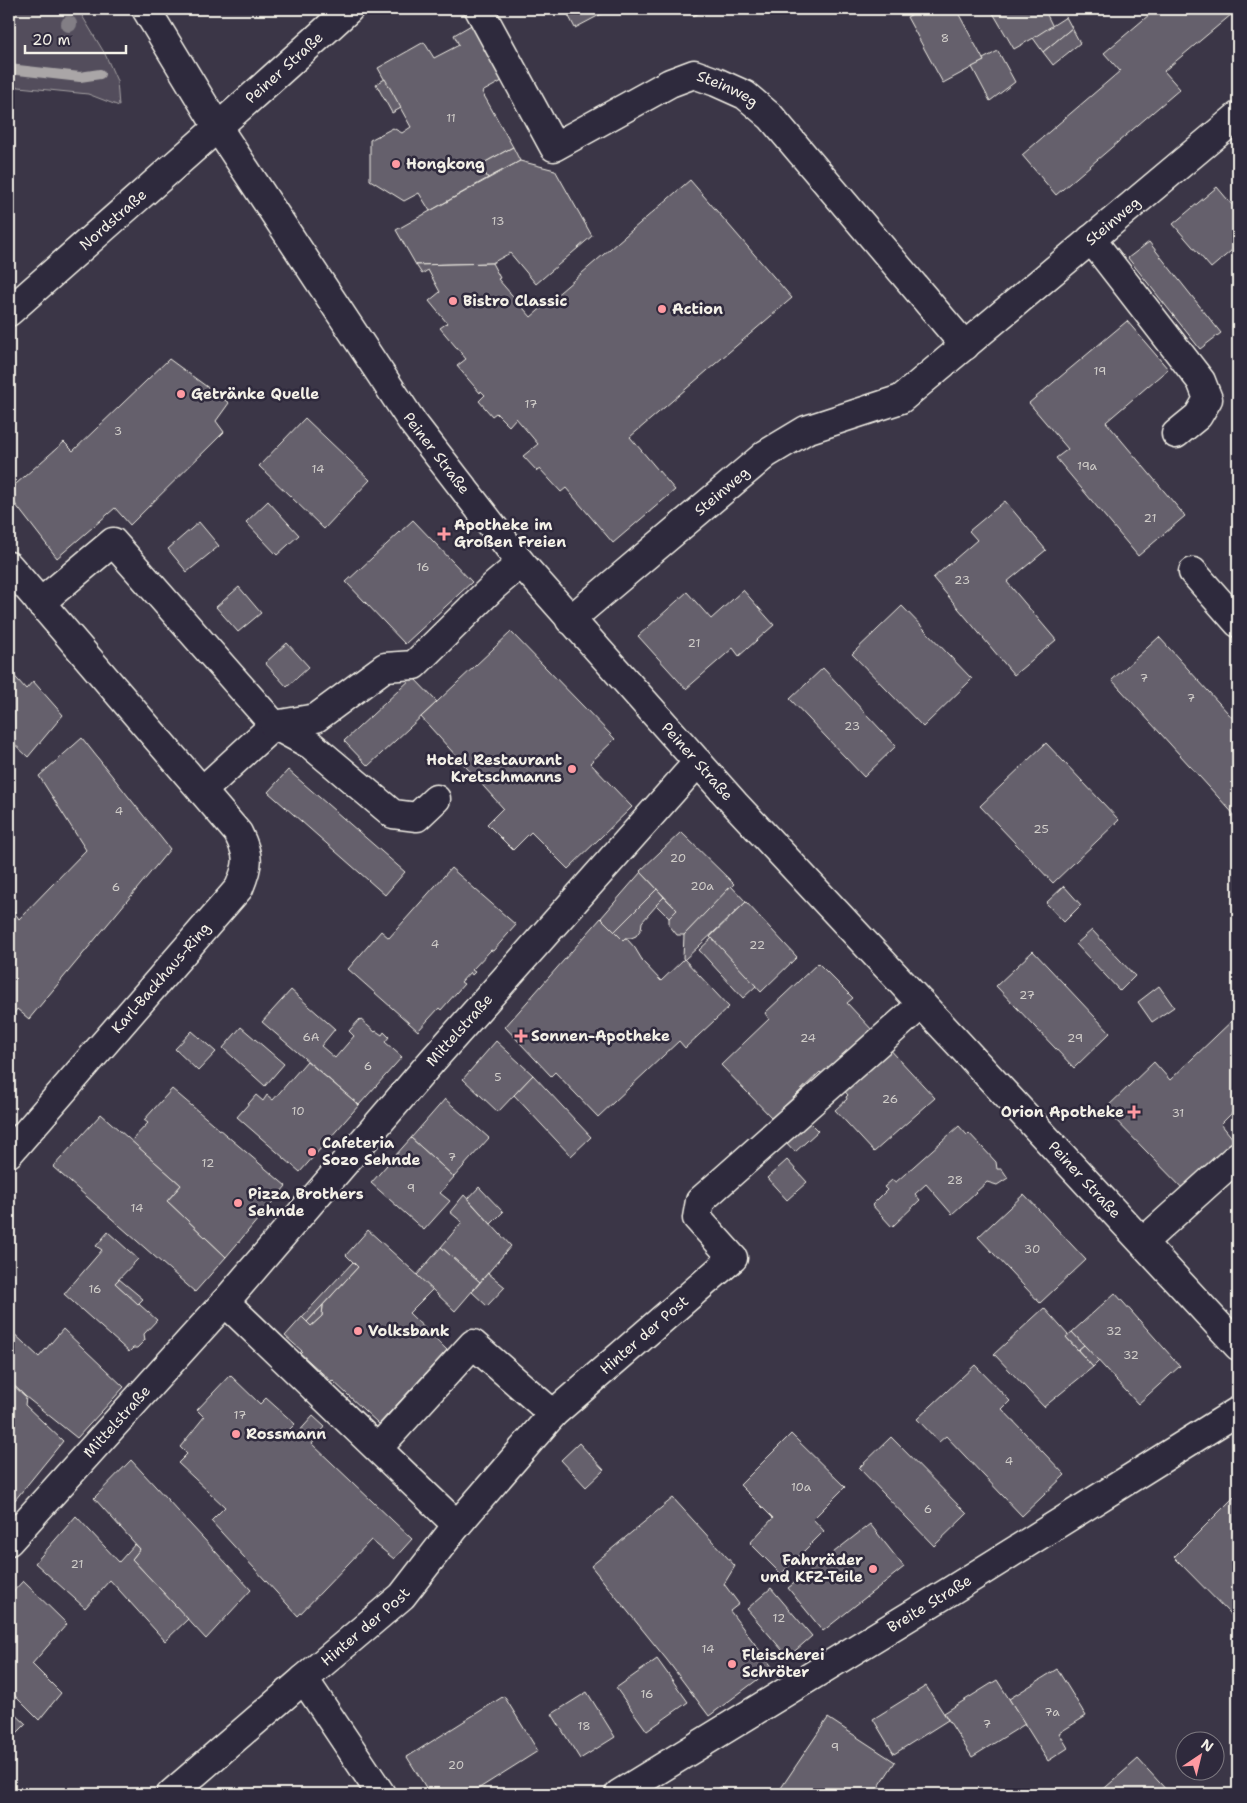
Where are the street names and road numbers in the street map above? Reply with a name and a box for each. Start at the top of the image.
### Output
street label: Peiner Straße [241,27,327,108]
street label: Steinweg [694,66,763,112]
street label: Nordstraße [75,185,151,255]
street label: Steinweg [1081,192,1145,250]
street label: Peiner Straße [399,408,474,498]
street label: Steinweg [690,462,754,520]
street label: Peiner Straße [657,718,737,805]
street label: Karl-Backhaus-Ring [107,918,215,1038]
street label: Mittelstraße [422,990,497,1071]
street label: Peiner Straße [1044,1137,1125,1223]
street label: Hinter der Post [596,1291,693,1379]
street label: Mittelstraße [79,1381,155,1462]
street label: Breite Straße [883,1570,975,1637]
street label: Hinter der Post [317,1584,415,1670]

